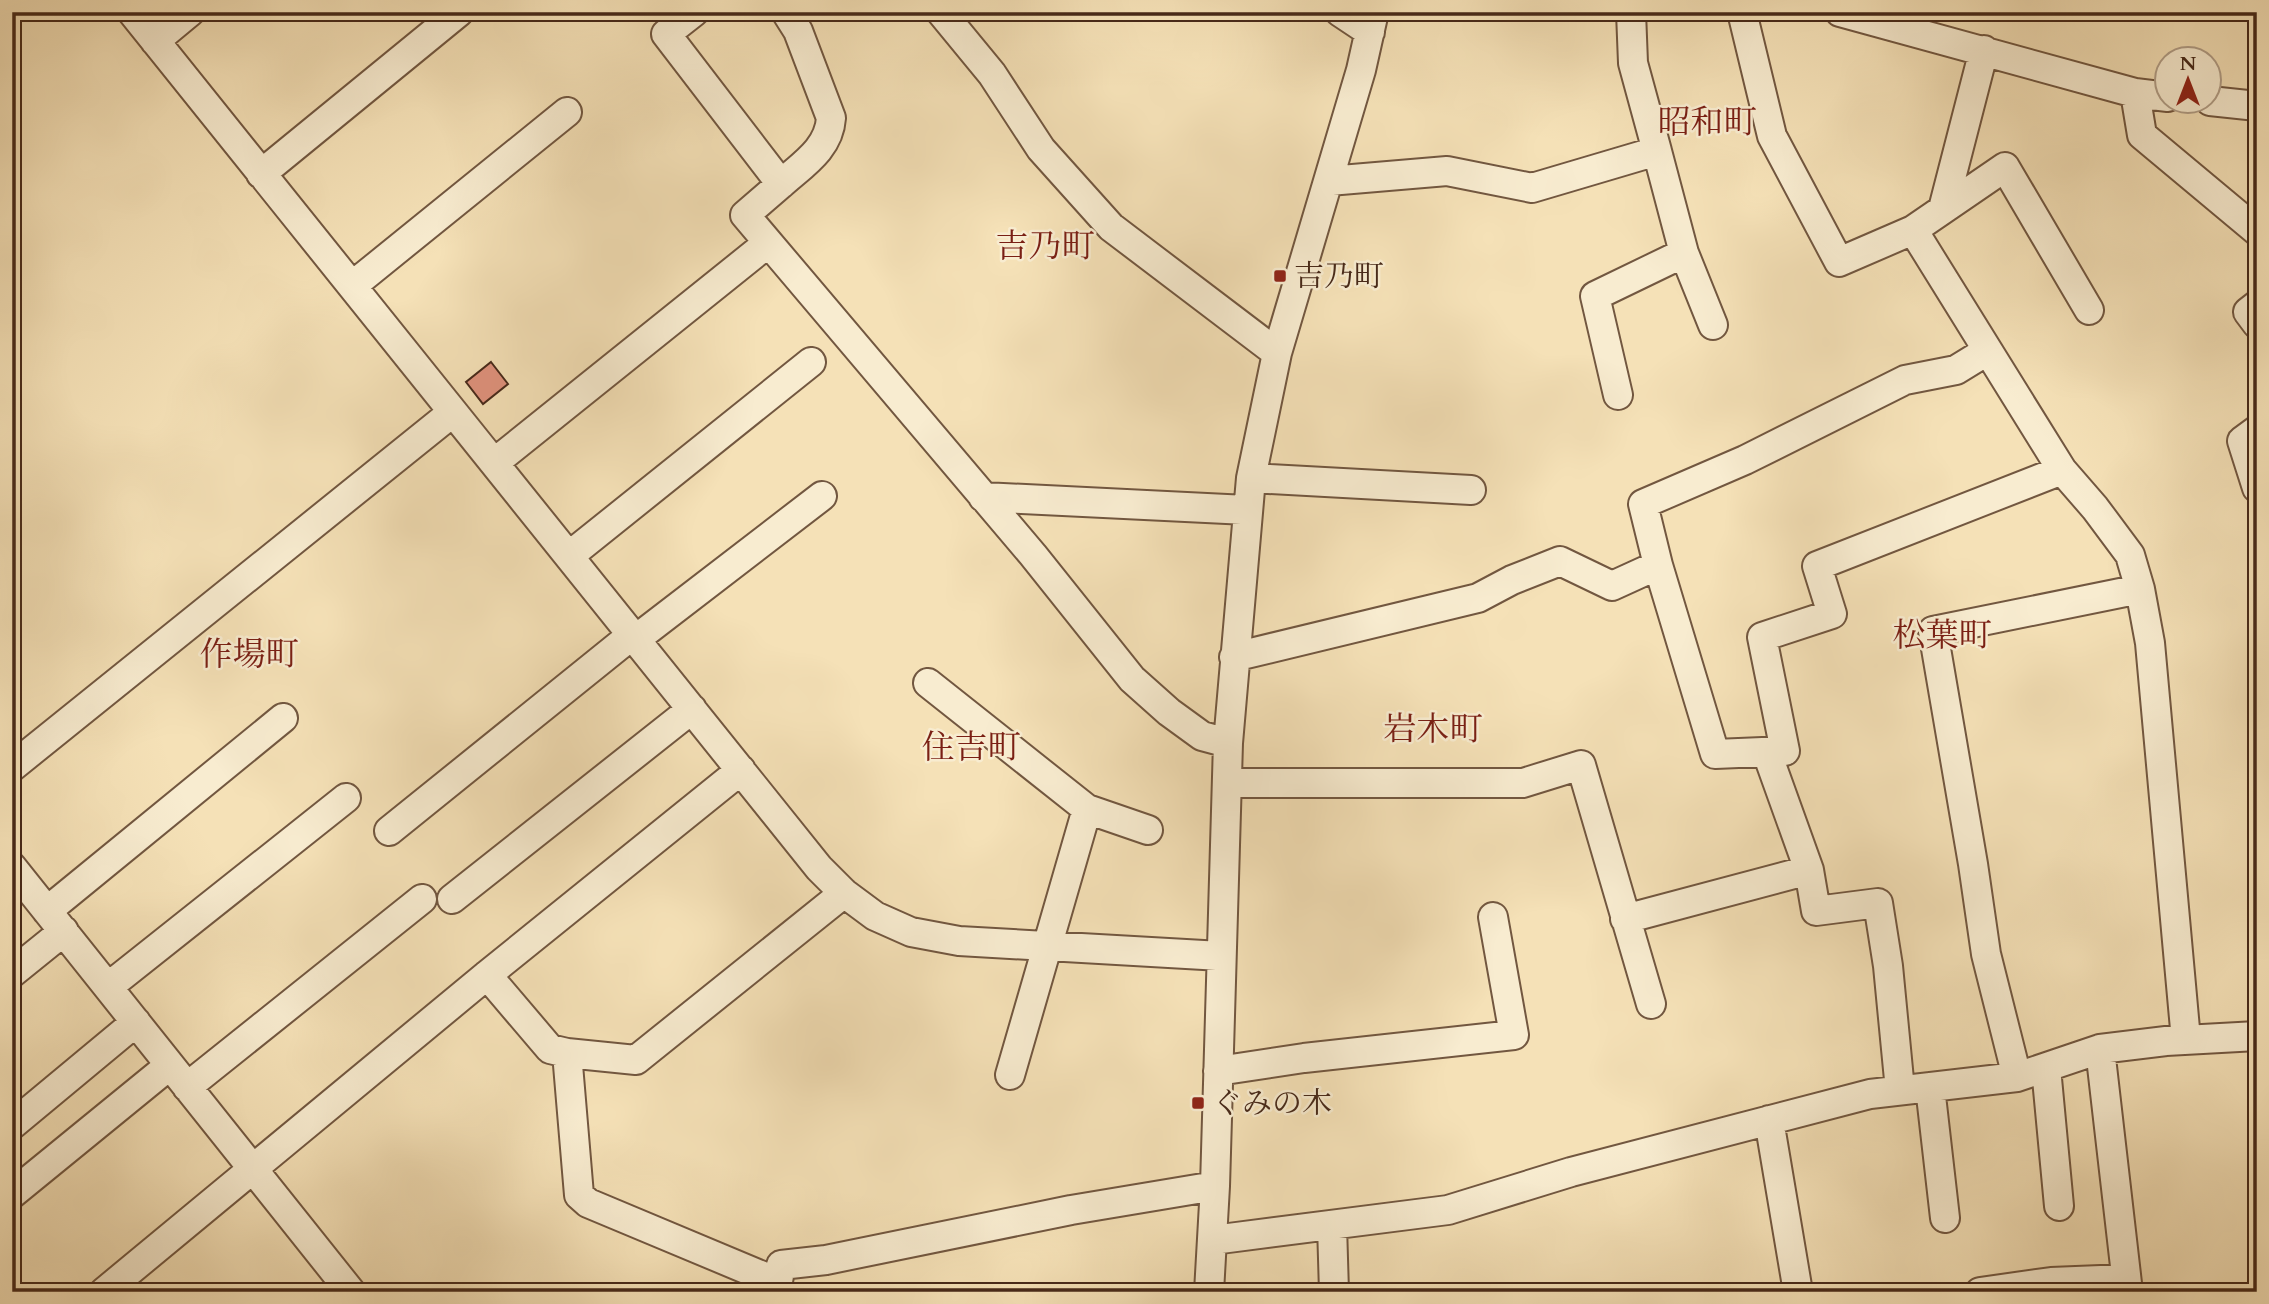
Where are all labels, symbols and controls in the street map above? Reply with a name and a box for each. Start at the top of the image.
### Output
north arrow [2154,46,2224,116]
text: N [2180,51,2197,77]
district label: 昭和町 [1658,100,1757,145]
district label: 吉乃町 [996,224,1095,269]
place label: 吉乃町 [1294,256,1384,297]
marker: 吉乃町 [1272,268,1288,284]
district label: 松葉町 [1893,613,1992,658]
district label: 作場町 [200,632,299,677]
district label: 岩木町 [1384,707,1483,752]
district label: 住吉町 [922,725,1021,770]
place label: ぐみの木 [1212,1083,1332,1124]
marker: ぐみの木 [1190,1095,1206,1111]

